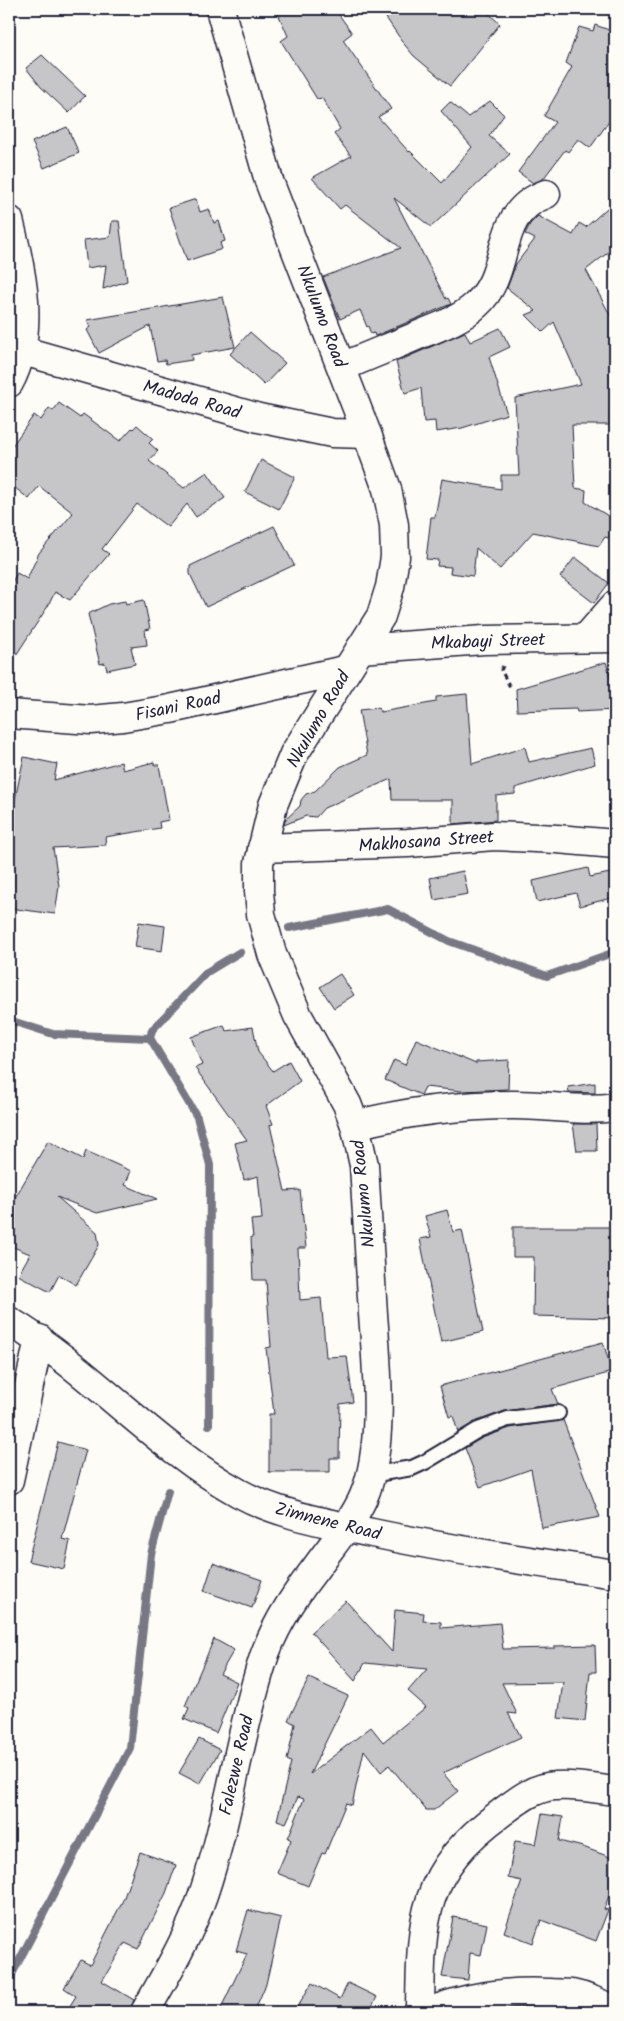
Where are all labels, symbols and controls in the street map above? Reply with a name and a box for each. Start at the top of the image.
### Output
street label: Nkulumo Road [288,261,354,373]
street label: Madoda Road [139,373,245,429]
street label: Mkabayi Street [430,626,547,659]
street label: Nkulumo Road [280,665,359,774]
street label: Fisani Road [133,684,225,731]
street label: Makhosana Street [357,823,496,862]
street label: Nkulumo Road [344,1138,385,1249]
street label: Zimnene Road [272,1495,385,1550]
street label: Falezwe Road [212,1711,263,1818]

